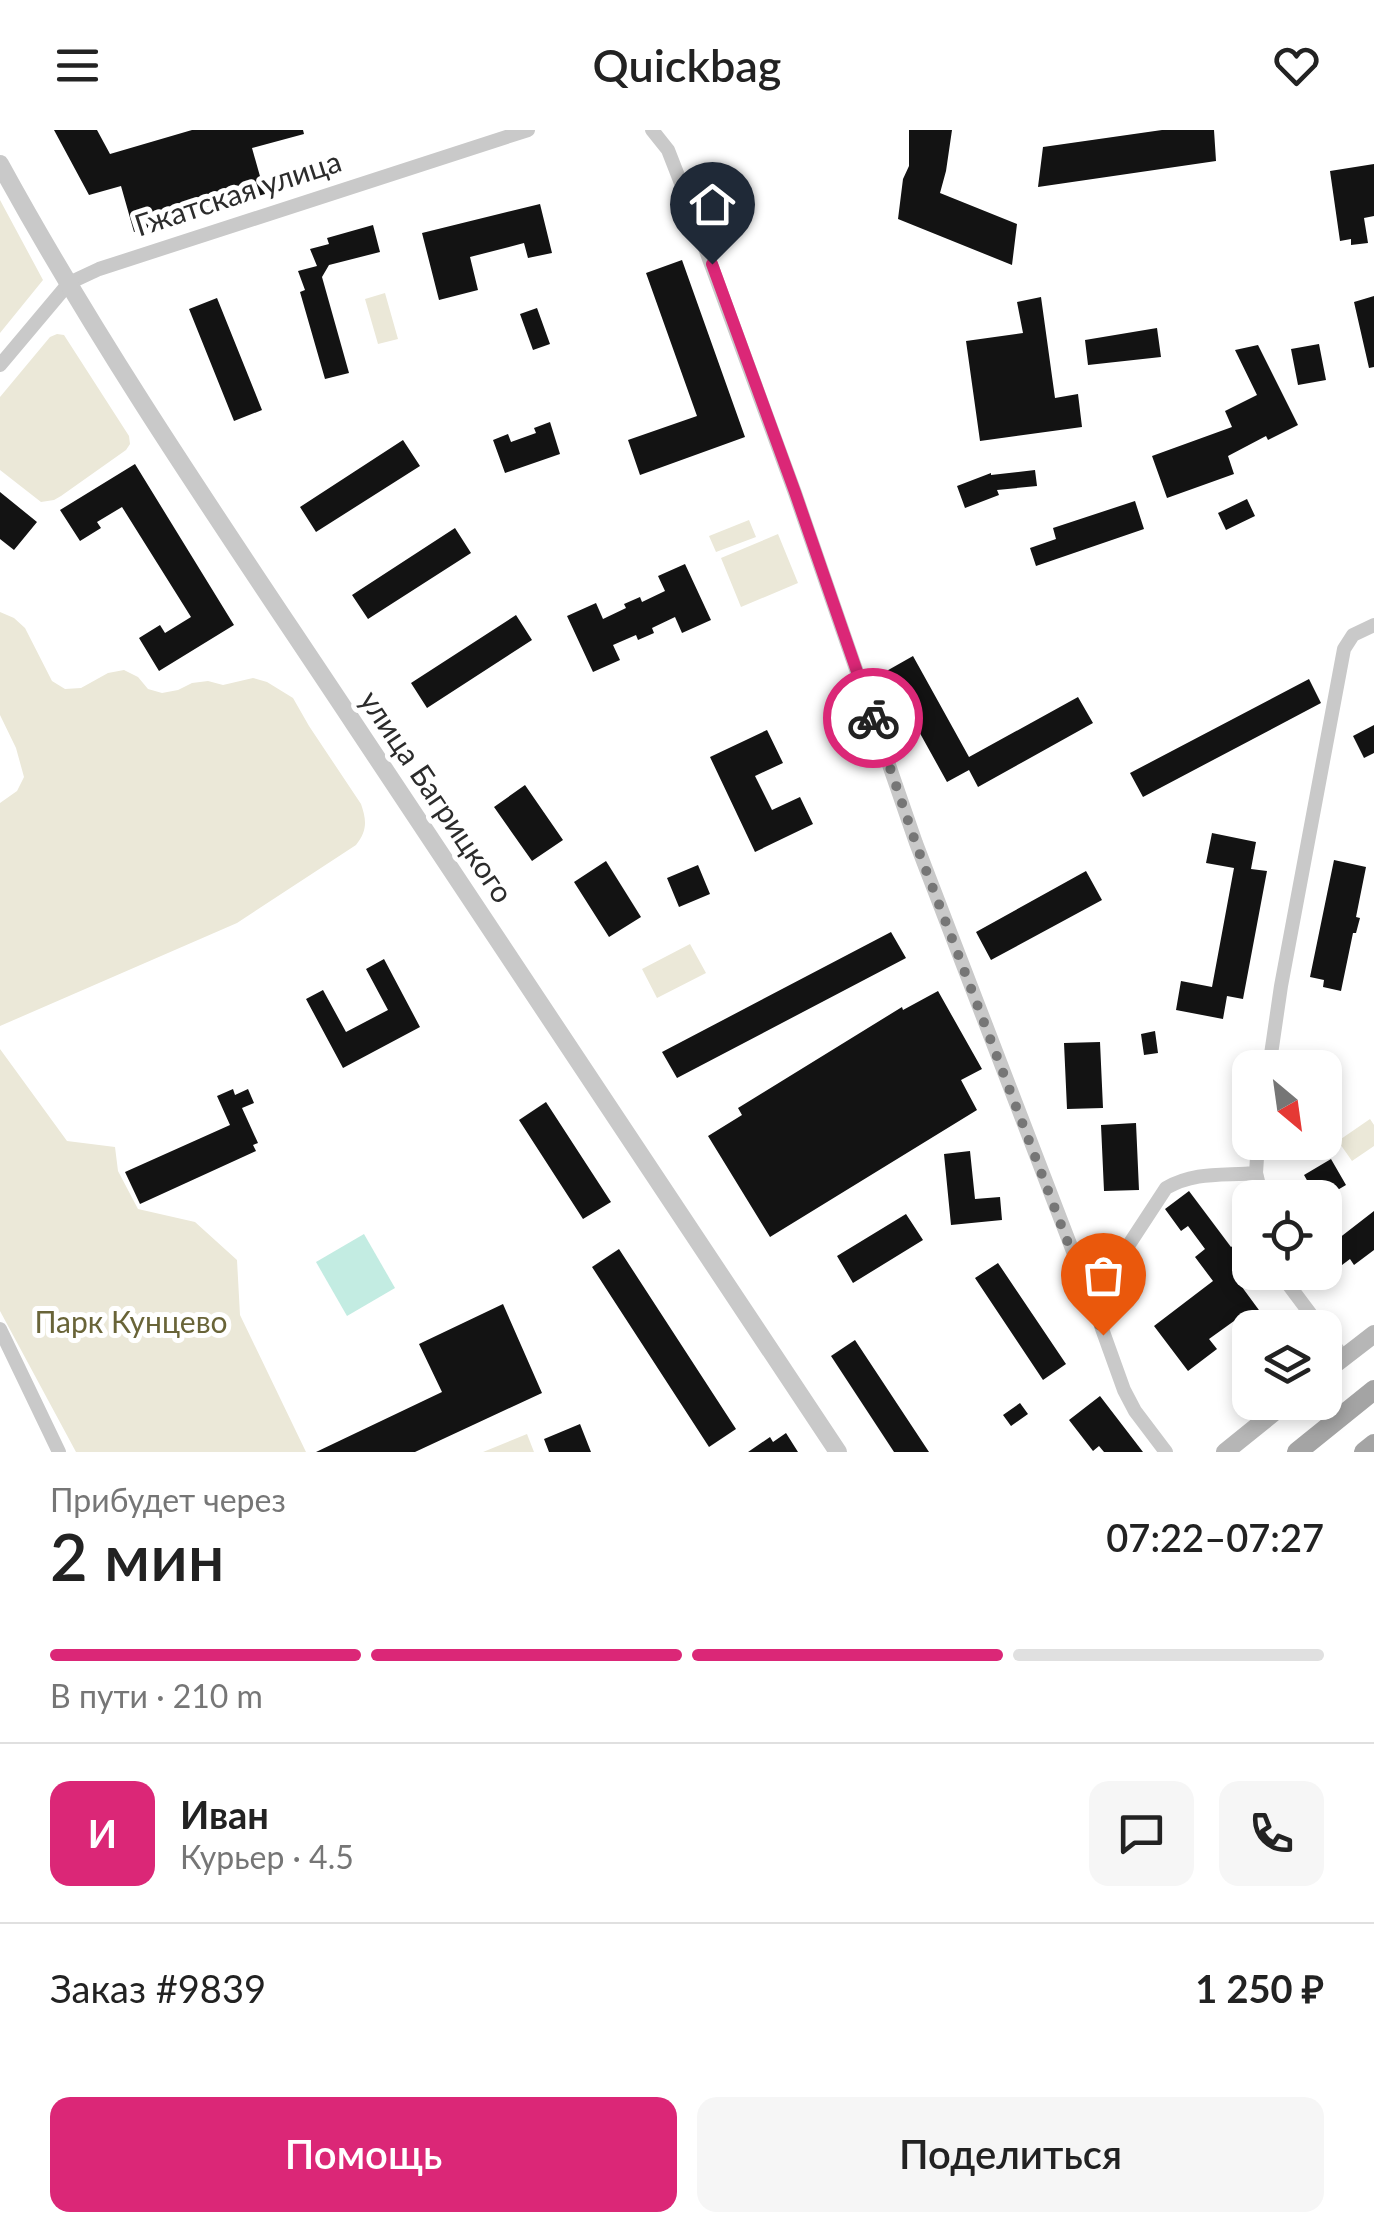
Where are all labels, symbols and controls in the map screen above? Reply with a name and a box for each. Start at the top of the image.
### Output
icon: menu [50,38,105,93]
text: Quickbag [593,38,781,92]
icon: heart [1269,38,1324,93]
street label: Гжатская улица [130,142,345,242]
pin [670,162,755,265]
icon: home [685,177,740,232]
courier [823,668,923,768]
street label: улица Багрицкого [353,683,522,909]
icon: bike [846,691,901,746]
north arrow [1232,1050,1342,1160]
map controls [1232,1050,1342,1420]
button: locate [1232,1180,1342,1290]
pin [1061,1233,1146,1336]
icon: bag [1076,1248,1131,1303]
park label: Парк Кунцево [34,1303,228,1339]
button: layers [1232,1310,1342,1420]
text: Прибудет через [50,1480,286,1519]
text: 07:22–07:27 [1106,1514,1324,1560]
text: 2 мин [50,1517,225,1595]
text: В пути · 210 m [50,1676,263,1715]
button: chat [1089,1781,1194,1886]
button: phone [1219,1781,1324,1886]
text: Иван [180,1791,269,1837]
text: И [88,1810,117,1856]
text: Курьер · 4.5 [180,1837,354,1876]
text: Заказ #9839 [50,1965,266,2011]
text: 1 250 ₽ [1195,1965,1324,2011]
button: Помощь [50,2097,677,2212]
button: Поделиться [697,2097,1324,2212]

